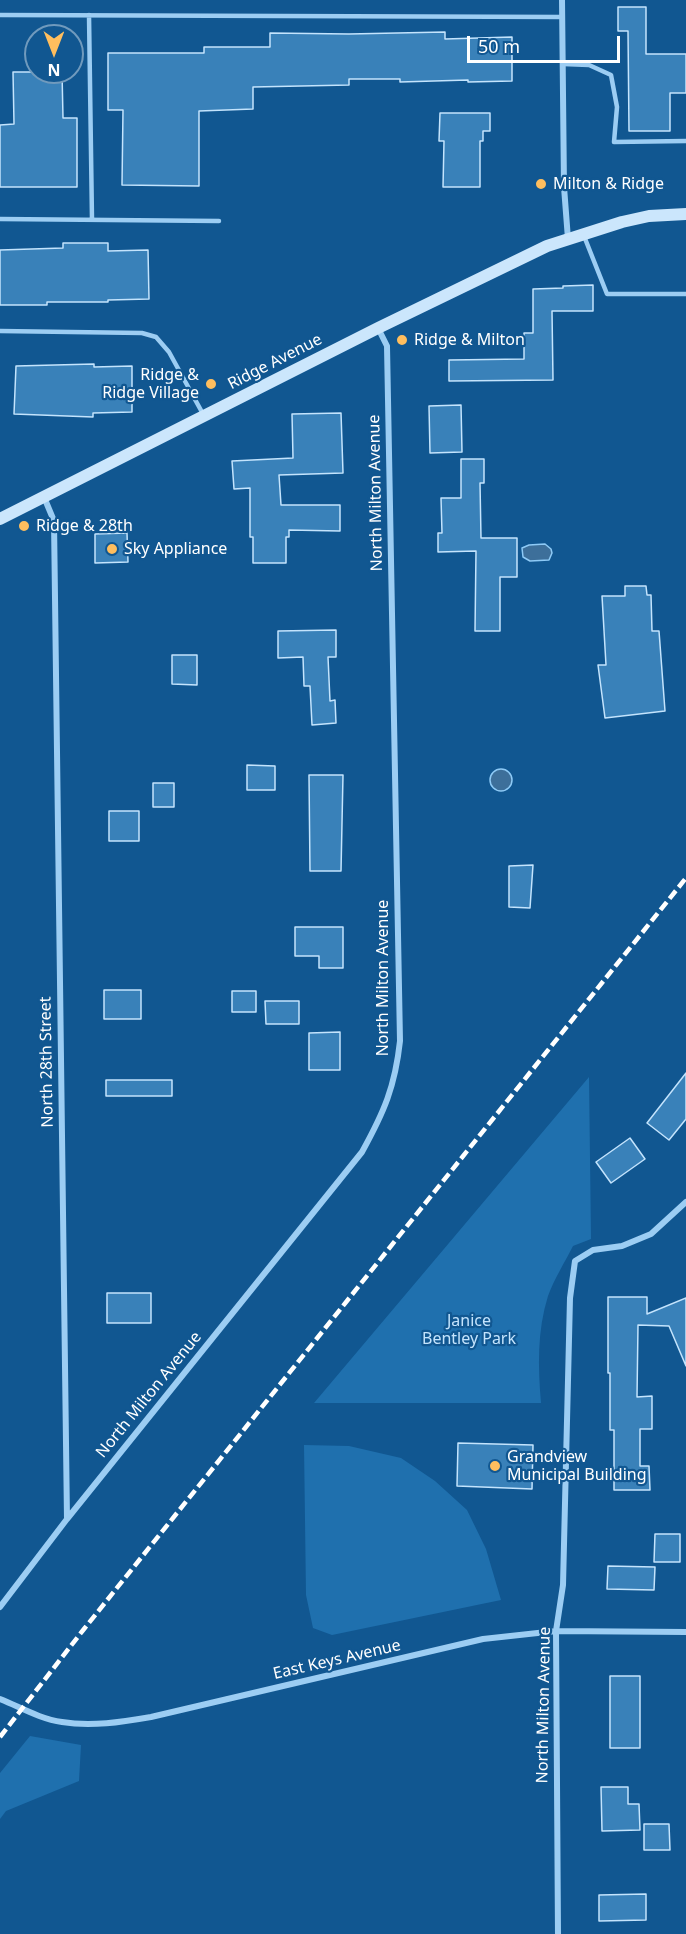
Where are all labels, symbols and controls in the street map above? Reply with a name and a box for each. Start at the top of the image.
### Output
north arrow [24,24,84,84]
scale bar [470,24,623,62]
text: 50 m [478,34,520,58]
text: N [48,59,61,81]
place label: Milton & Ridge [553,174,664,194]
marker: Milton & Ridge [534,177,548,191]
street label: Ridge Avenue [225,330,325,394]
place label: Ridge & Milton [414,330,525,350]
marker: Ridge & Milton [395,333,409,347]
place label: Ridge & Ridge Village [102,365,199,403]
marker: Ridge & Ridge Village [204,377,218,391]
street label: North Milton Avenue [365,414,387,572]
place label: Ridge & 28th [36,516,133,536]
marker: Ridge & 28th [17,519,31,533]
place label: Sky Appliance [124,539,227,559]
marker: Sky Appliance [105,542,119,556]
street label: North Milton Avenue [373,900,393,1056]
street label: North 28th Street [36,996,58,1128]
park label: Janice Bentley Park [422,1311,516,1349]
street label: North Milton Avenue [92,1328,206,1462]
place label: Grandview Municipal Building [507,1447,647,1485]
marker: Grandview Municipal Building [488,1459,502,1473]
street label: North Milton Avenue [533,1626,555,1784]
street label: East Keys Avenue [271,1636,403,1684]

